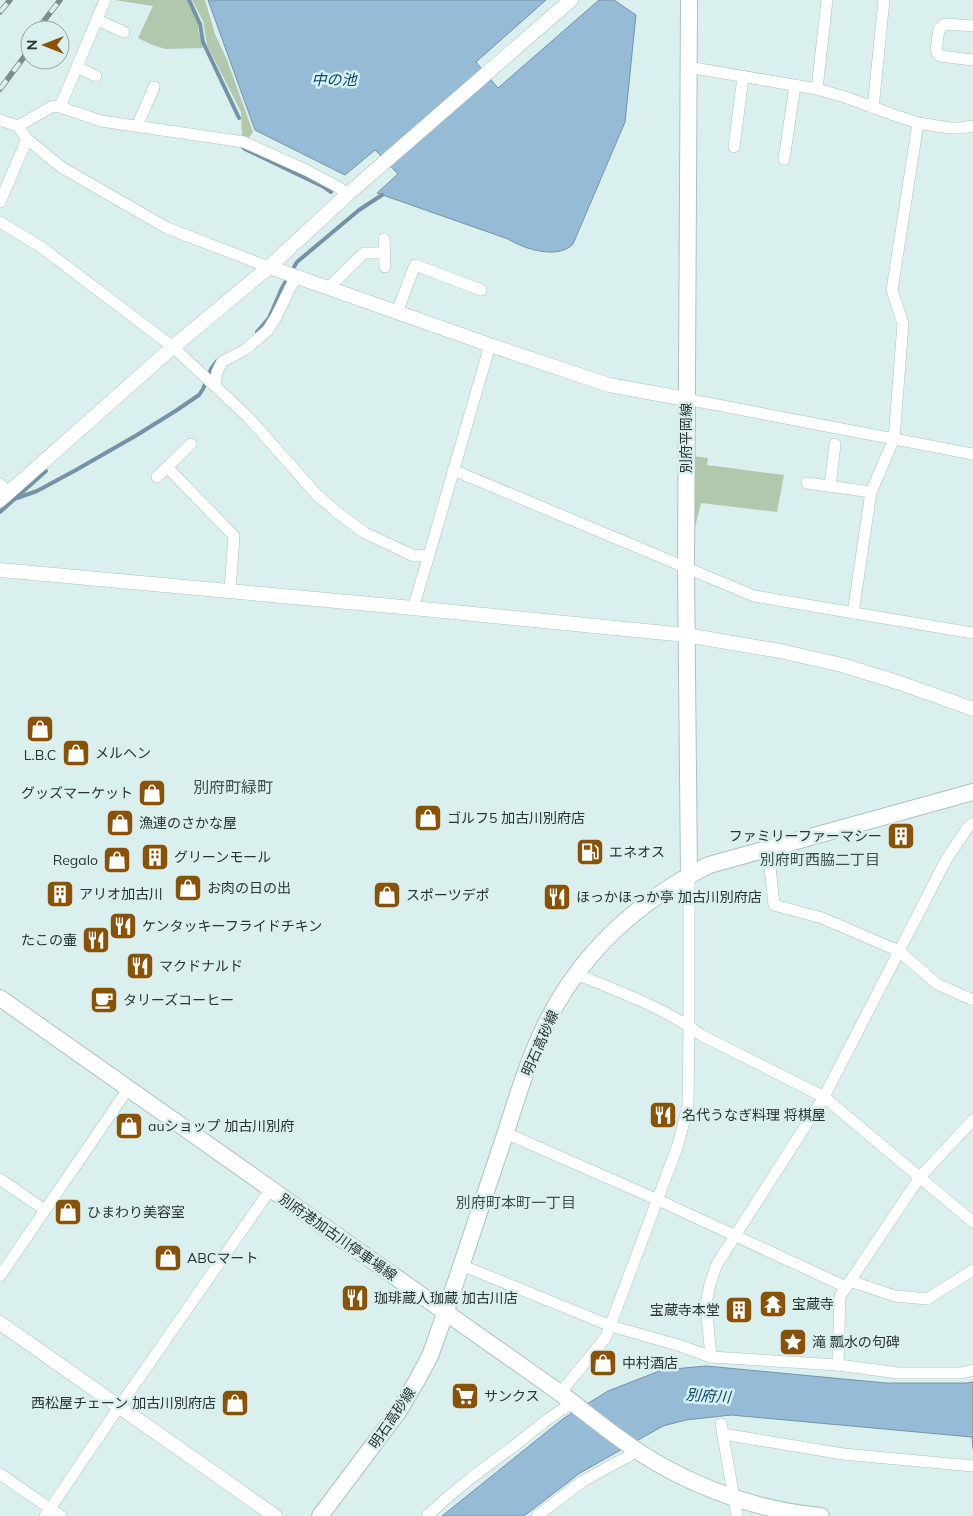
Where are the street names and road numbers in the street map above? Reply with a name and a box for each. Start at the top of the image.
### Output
street label: 別府平岡線 [677,403,695,473]
street label: 明石高砂線 [518,1007,562,1079]
street label: 別府港加古川停車場線 [275,1189,401,1285]
street label: 明石高砂線 [365,1384,419,1452]

